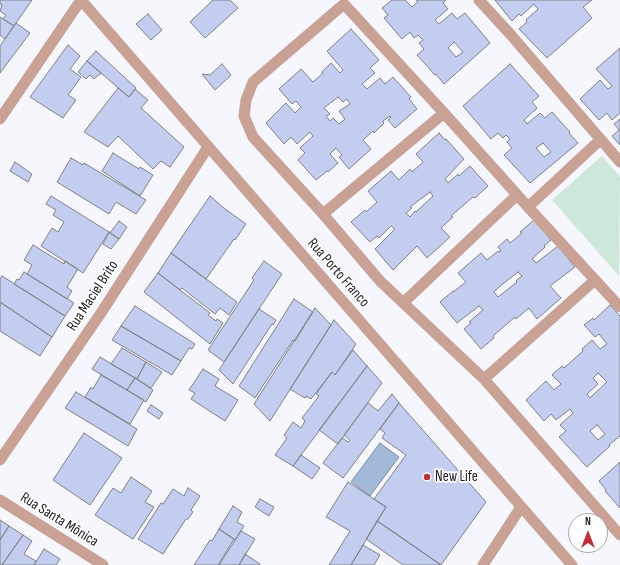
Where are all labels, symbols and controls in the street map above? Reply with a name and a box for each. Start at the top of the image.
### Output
street label: Rua Porto Franco [303,235,373,311]
street label: Rua Maciel Brito [64,257,122,335]
place label: New Life [435,468,478,486]
marker: New Life [422,472,432,482]
street label: Rua Santa Mônica [17,489,101,551]
north arrow [568,513,608,553]
text: N [585,515,591,528]

